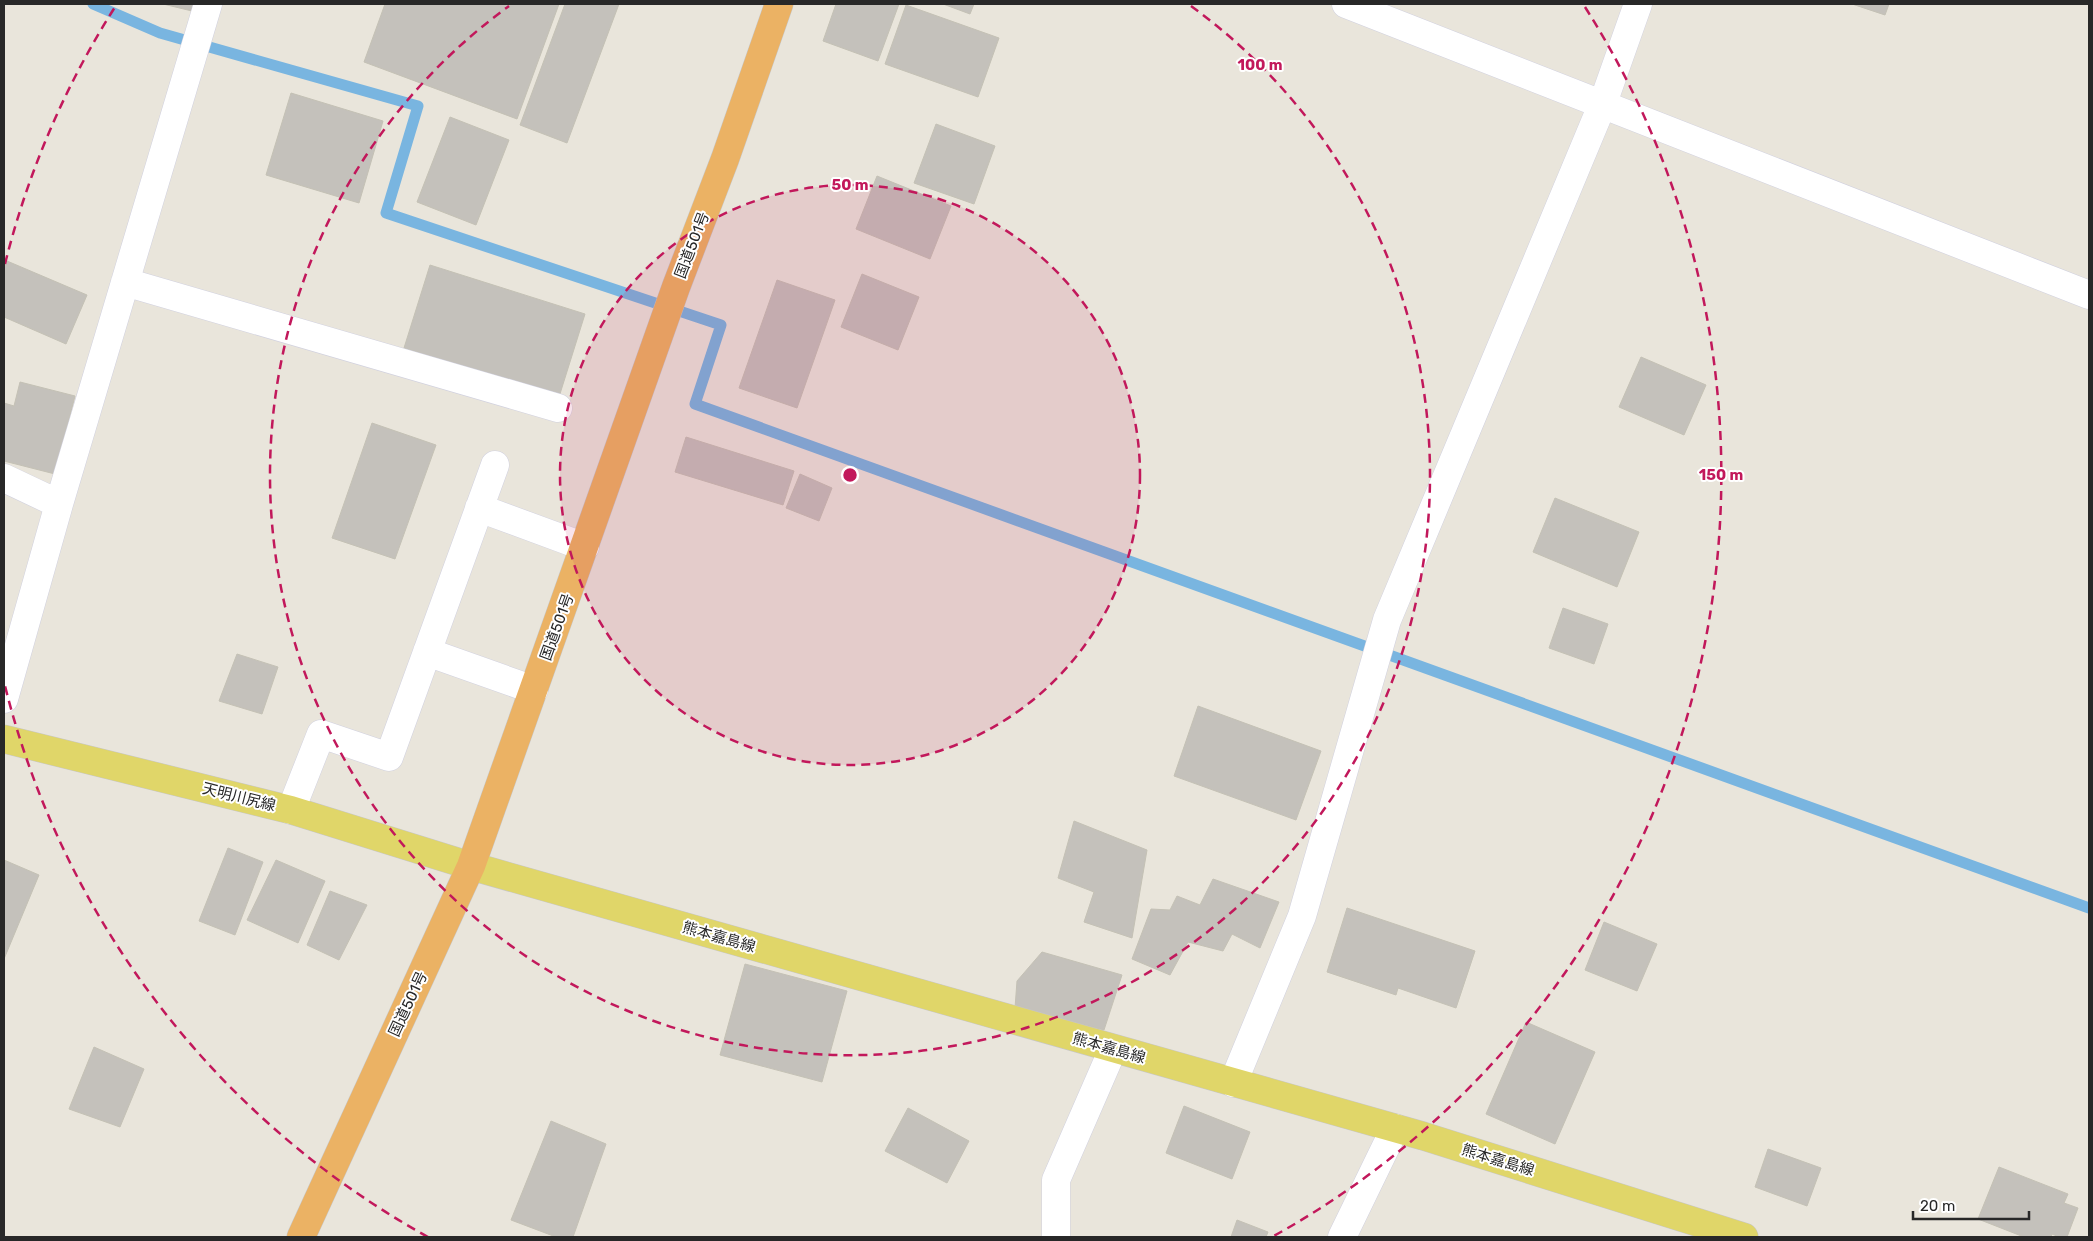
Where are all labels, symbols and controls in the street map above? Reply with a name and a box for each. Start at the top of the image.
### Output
text: 100 m [1238,56,1282,74]
text: 50 m [832,176,868,194]
street label: 国道501号 [671,209,713,281]
centre of rings [841,466,859,484]
text: 150 m [1699,466,1743,484]
street label: 国道501号 [537,591,577,663]
street label: 天明川尻線 [200,779,278,815]
street label: 熊本嘉島線 [680,918,758,956]
street label: 国道501号 [385,969,431,1039]
street label: 熊本嘉島線 [1070,1029,1148,1067]
street label: 熊本嘉島線 [1459,1140,1537,1180]
scale bar [1913,1188,2029,1220]
text: 20 m [1920,1197,1955,1215]

